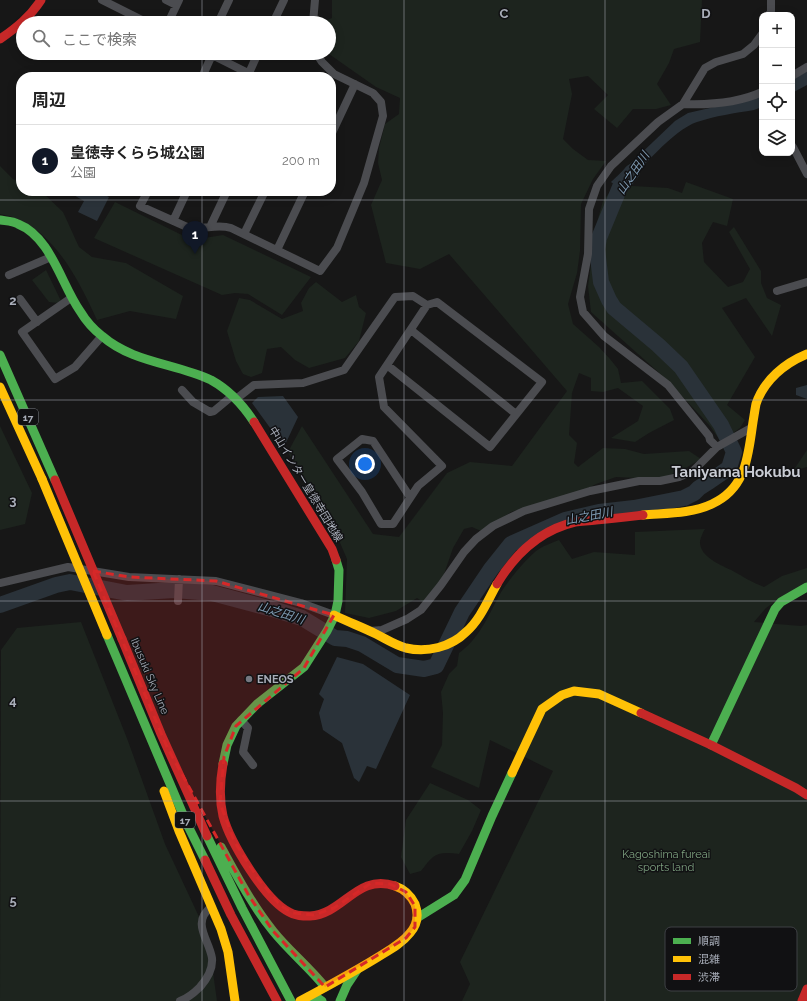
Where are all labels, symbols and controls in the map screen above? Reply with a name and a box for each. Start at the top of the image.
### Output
text: C [500,6,509,21]
text: D [701,6,711,21]
map controls [759,12,795,156]
button: + [759,12,795,48]
search box [16,16,336,60]
icon: search [30,27,52,49]
text: ここで検索 [62,31,137,49]
button: − [759,48,795,84]
button: locate [759,84,795,120]
text: 周辺 [32,90,66,110]
button: layers [759,120,795,156]
text: 皇徳寺くらら城公園 [70,144,205,162]
water label: 山之田川 [614,148,653,197]
text: 1 [42,153,48,168]
text: 200 m [282,153,320,168]
text: 公園 [70,165,96,180]
pin: 1 [182,221,208,254]
text: 2 [9,293,17,308]
road number: 17 [18,409,38,425]
street label: 中山インター皇徳寺団地線 [266,424,345,544]
your location [355,454,375,474]
district label: Taniyama Hokubu [672,463,800,481]
text: 3 [9,493,17,508]
water label: 山之田川 [564,504,616,527]
water label: 山之田川 [256,599,308,628]
street label: Ibusuki Sky Line [128,636,172,717]
place label: ENEOS [257,673,294,686]
marker: ENEOS [244,674,254,684]
text: 4 [9,693,17,708]
road number: 17 [175,812,195,828]
park label: Kagoshima fureai sports land [622,848,710,874]
text: 5 [9,893,17,908]
legend [665,927,797,991]
text: 順調 [698,935,720,948]
text: 混雑 [698,953,720,966]
text: 渋滞 [698,971,720,984]

